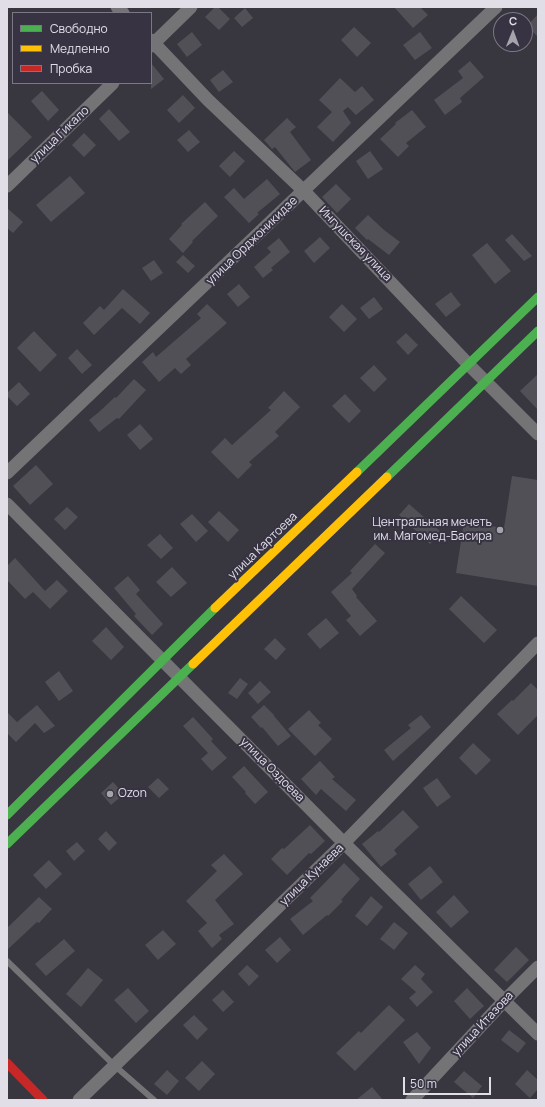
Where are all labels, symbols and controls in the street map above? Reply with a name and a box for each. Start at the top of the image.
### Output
legend [12,12,152,84]
north arrow [493,12,533,52]
text: С [509,13,517,28]
text: Свободно [50,20,108,37]
text: Медленно [50,40,110,57]
text: Пробка [50,60,92,77]
street label: улица Гикало [28,103,92,167]
street label: улица Орджоникидзе [203,194,301,288]
street label: Ингушская улица [316,204,394,284]
street label: улица Картоева [226,509,300,583]
place label: Центральная мечеть им. Магомед-Басира [372,516,492,544]
marker: Центральная мечеть им. Магомед-Басира [495,525,505,535]
street label: улица Оздоева [237,735,307,805]
place label: Ozon [118,787,147,801]
marker: Ozon [105,789,115,799]
street label: улица Кунаева [277,841,347,909]
street label: улица Итазова [449,989,517,1059]
scale bar [405,1069,493,1095]
text: 50 m [410,1075,437,1092]

